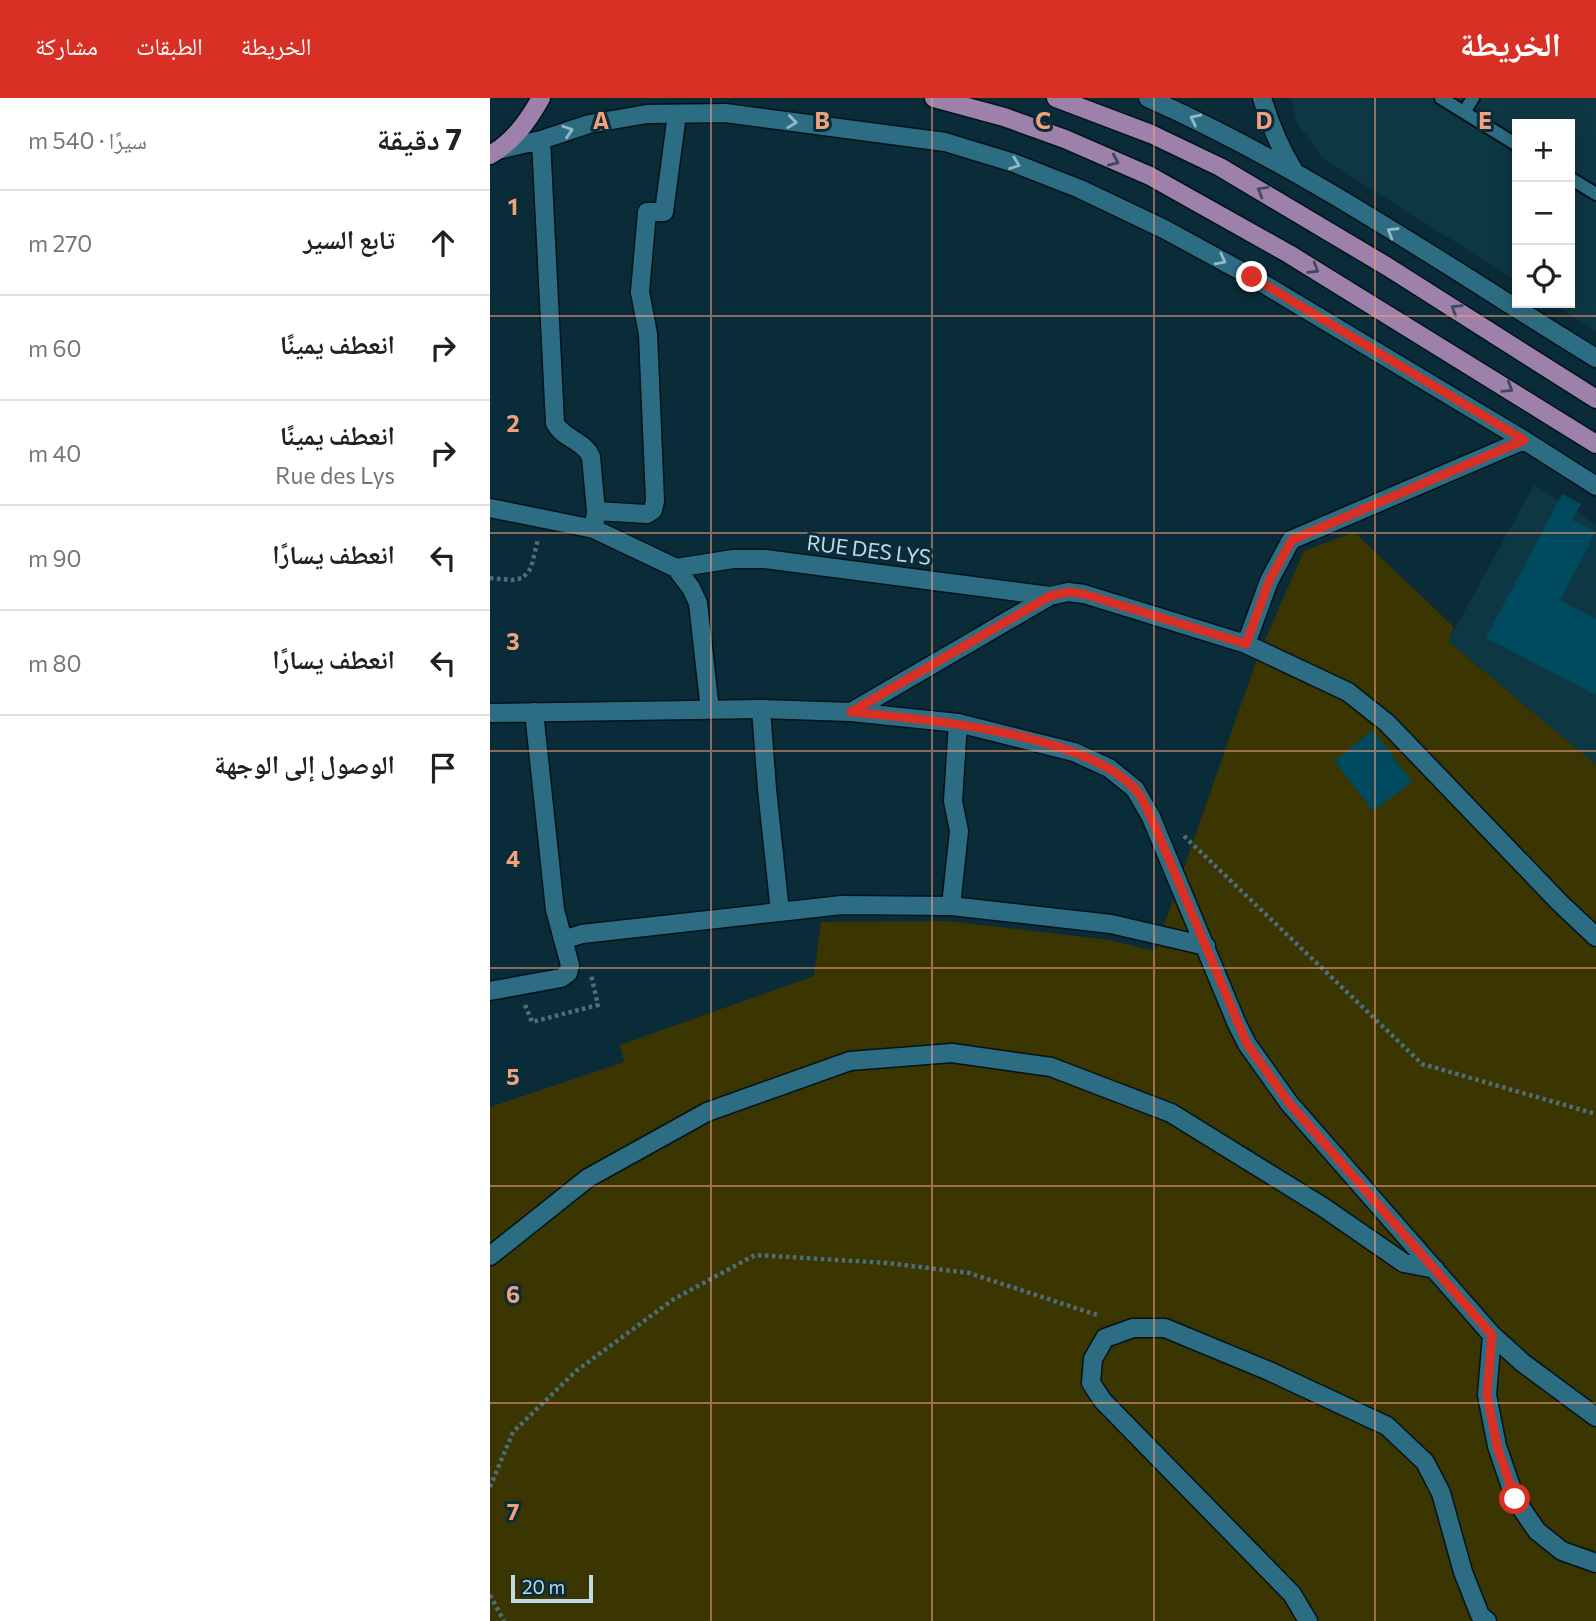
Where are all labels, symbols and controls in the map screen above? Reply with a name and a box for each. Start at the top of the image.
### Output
text: الخريطة [1460,22,1561,63]
text: مشاركة [35,31,98,60]
text: الطبقات [136,31,203,60]
text: الخريطة [241,31,311,60]
text: A [593,106,610,134]
text: B [814,106,830,134]
text: C [1035,106,1051,134]
text: D [1256,106,1273,134]
text: E [1478,106,1492,134]
one-way arrow [1190,114,1202,128]
one-way arrow [787,115,798,130]
text: 7 دقيقة [377,119,462,156]
map controls [1512,119,1575,308]
button: + [1512,119,1575,182]
one-way arrow [561,125,573,140]
text: سيرًا · 540 m [28,126,147,154]
one-way arrow [1107,153,1119,167]
one-way arrow [1009,156,1021,170]
button: − [1512,182,1575,245]
one-way arrow [1256,186,1269,199]
text: 1 [508,192,518,220]
text: تابع السير [303,223,395,254]
icon: ahead [424,224,462,262]
one-way arrow [1387,227,1400,240]
text: 270 m [28,229,92,257]
button: locate [1512,245,1575,308]
one-way arrow [1214,252,1226,265]
route end [1236,261,1267,292]
one-way arrow [1307,261,1320,274]
one-way arrow [1451,304,1464,317]
text: انعطف يمينًا [280,328,395,359]
icon: right [424,329,462,367]
text: 60 m [28,334,81,362]
one-way arrow [1500,380,1513,393]
text: 2 [506,409,520,437]
text: انعطف يمينًا [280,419,395,450]
icon: right [424,434,462,472]
text: 40 m [28,439,81,467]
text: Rue des Lys [275,461,395,489]
street label: RUE DES LYS [805,529,933,569]
text: انعطف يسارًا [272,538,395,569]
icon: left [424,539,462,577]
text: 90 m [28,544,81,572]
text: 3 [506,627,520,655]
text: انعطف يسارًا [272,643,395,674]
icon: left [424,644,462,682]
text: 80 m [28,649,81,677]
text: الوصول إلى الوجهة [214,748,395,779]
icon: arrive [424,749,462,787]
text: 4 [506,844,520,872]
text: 5 [506,1062,520,1090]
text: 6 [506,1280,520,1308]
route start [1499,1483,1530,1514]
text: 7 [507,1497,519,1525]
scale bar [511,1572,593,1604]
text: 20 m [522,1575,565,1598]

